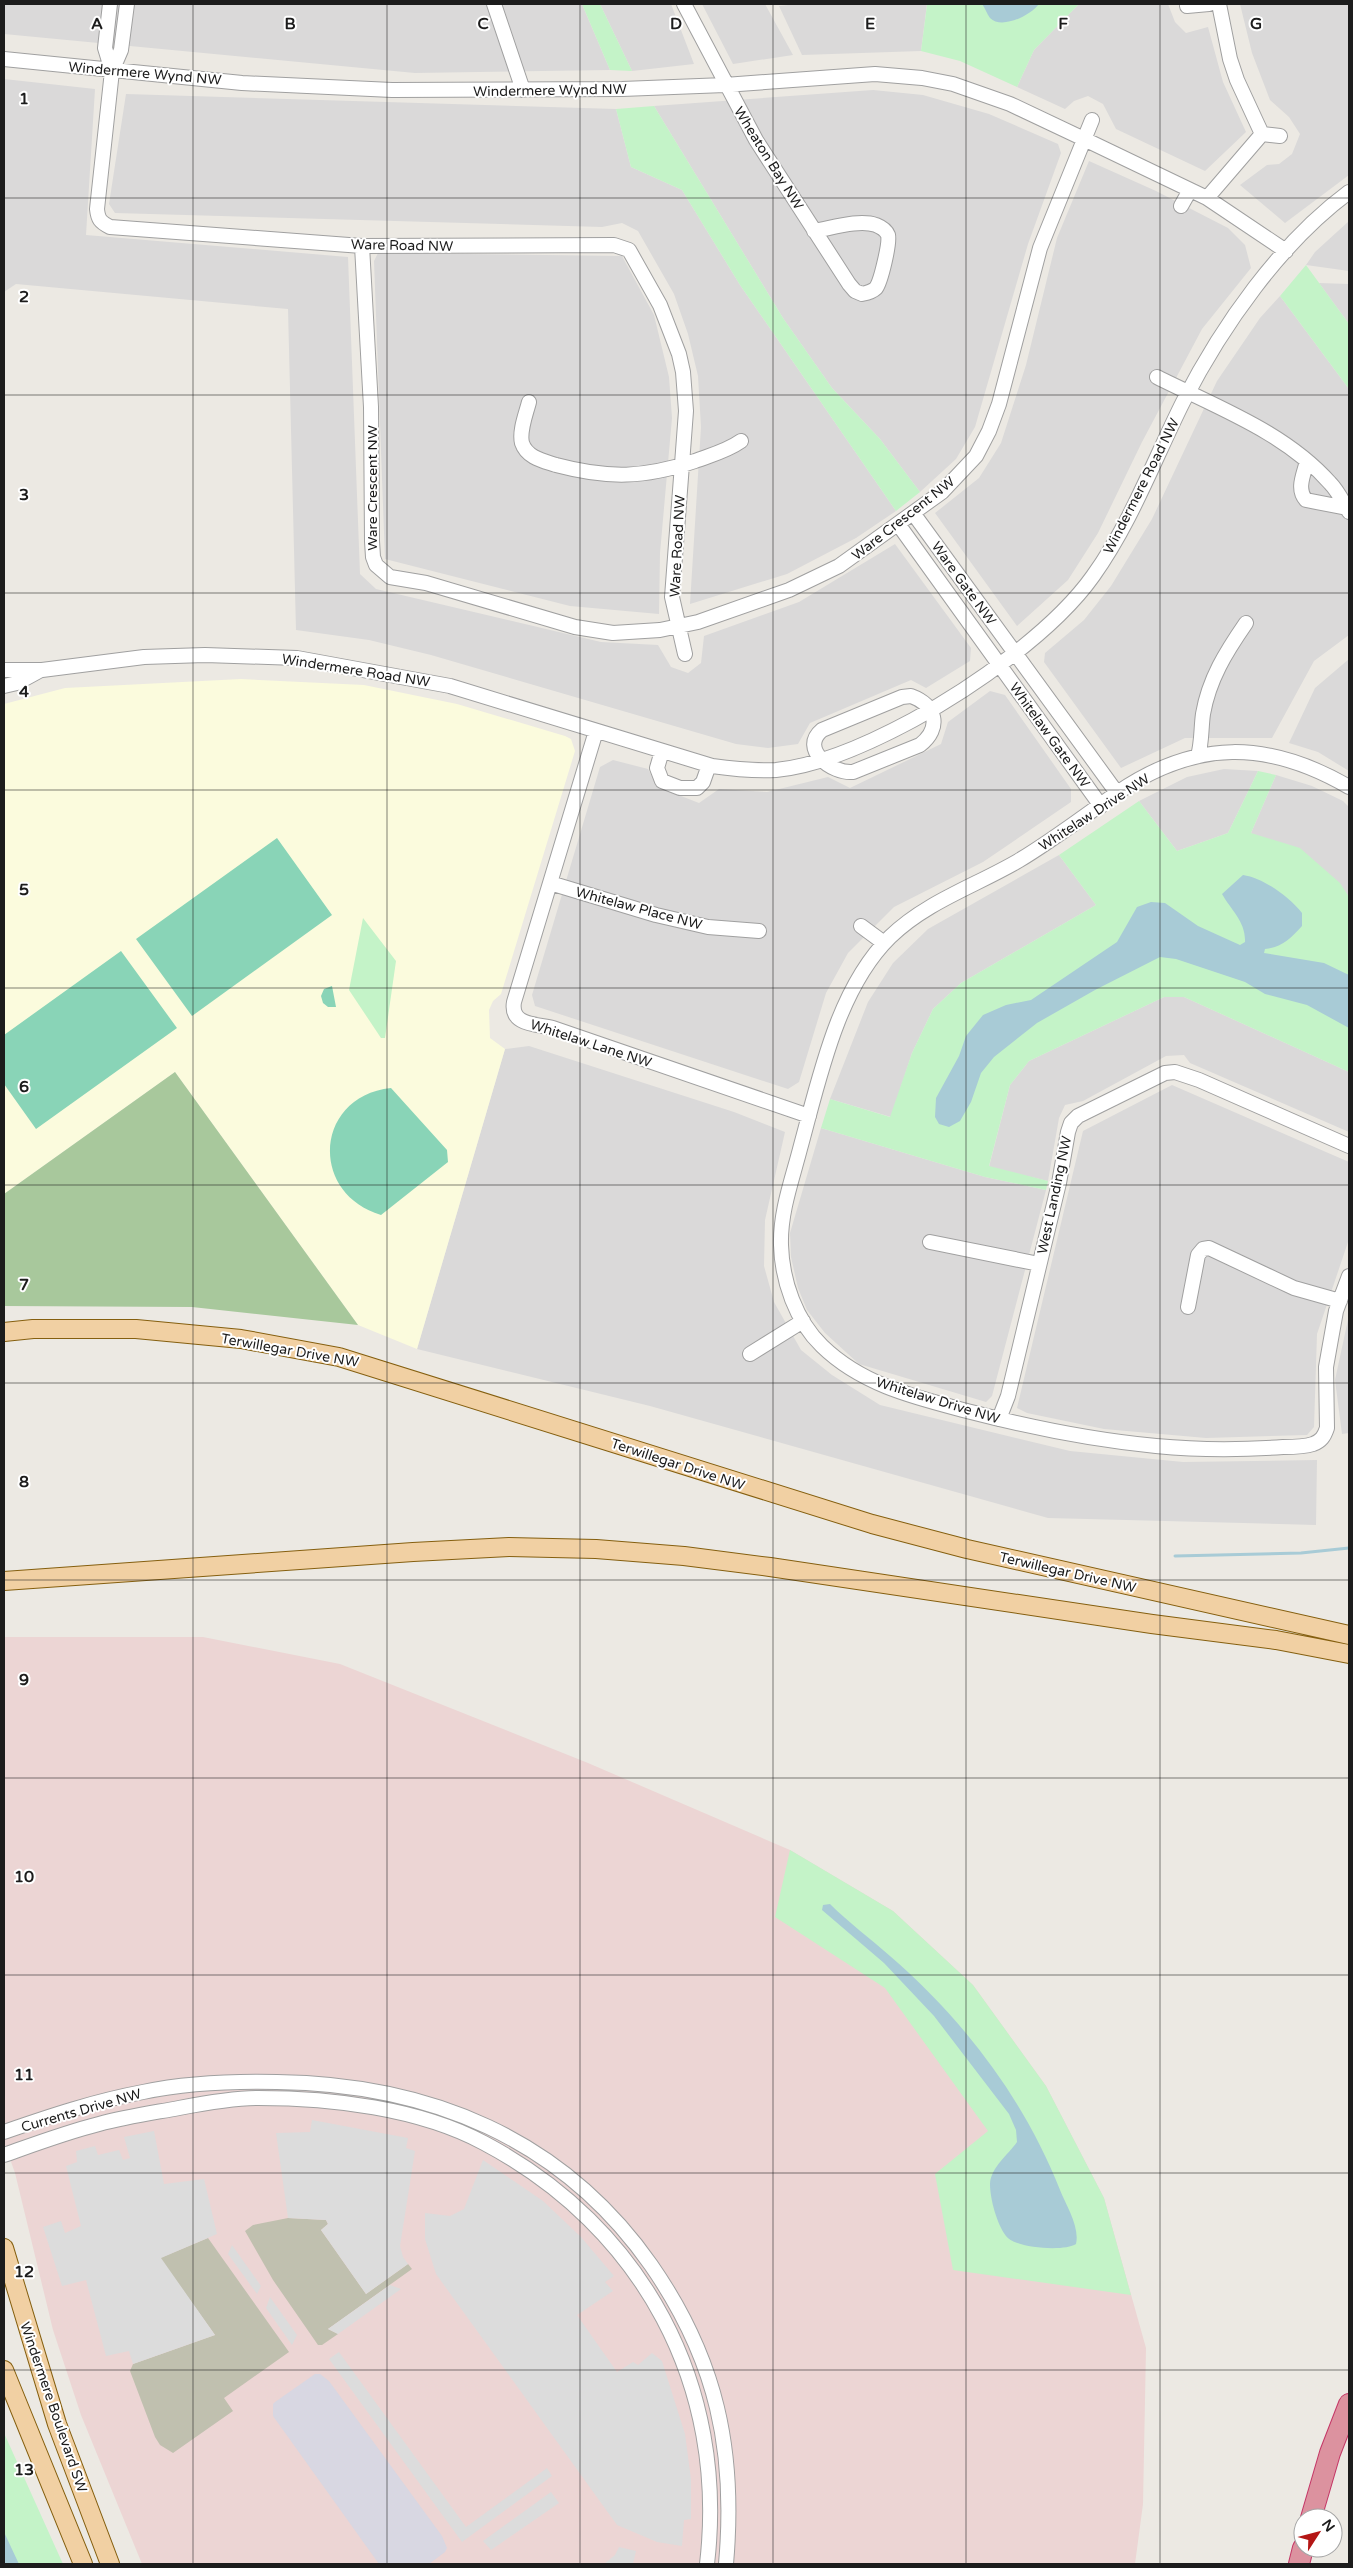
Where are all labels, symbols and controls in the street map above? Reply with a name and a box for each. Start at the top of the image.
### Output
text: A [91,14,103,34]
text: B [284,14,296,34]
text: C [477,14,489,34]
text: D [670,14,682,34]
text: E [865,14,875,34]
text: F [1058,14,1068,34]
text: G [1250,14,1262,34]
street label: Windermere Wynd NW [68,58,222,89]
street label: Windermere Wynd NW [473,81,627,100]
text: 1 [19,89,29,109]
street label: Wheaton Bay NW [730,104,807,213]
street label: Ware Road NW [351,236,453,255]
text: 2 [19,287,29,307]
street label: Windermere Road NW [1100,416,1183,557]
street label: Ware Crescent NW [364,425,381,551]
street label: Ware Crescent NW [849,473,958,564]
text: 3 [19,485,29,505]
street label: Ware Road NW [666,494,689,598]
street label: Ware Gate NW [928,538,999,628]
street label: Windermere Road NW [281,650,431,691]
street label: Whitelaw Gate NW [1006,679,1093,791]
text: 4 [19,682,29,702]
street label: Whitelaw Drive NW [1036,770,1153,855]
text: 5 [19,880,29,900]
street label: Whitelaw Place NW [574,883,704,934]
street label: Whitelaw Lane NW [528,1016,654,1071]
text: 6 [19,1077,29,1097]
street label: West Landing NW [1034,1135,1075,1256]
text: 7 [19,1275,29,1295]
street label: Terwillegar Drive NW [220,1330,360,1371]
street label: Whitelaw Drive NW [874,1374,1002,1427]
street label: Terwillegar Drive NW [609,1435,747,1494]
text: 8 [19,1472,29,1492]
street label: Terwillegar Drive NW [998,1549,1138,1596]
text: 9 [19,1670,29,1690]
text: 10 [14,1867,34,1887]
text: 11 [14,2065,34,2085]
street label: Currents Drive NW [19,2085,143,2136]
text: 12 [14,2262,34,2282]
street label: Windermere Boulevard SW [16,2320,91,2495]
text: 13 [14,2460,34,2480]
north arrow [1293,2508,1343,2558]
text: N [1318,2516,1338,2535]

